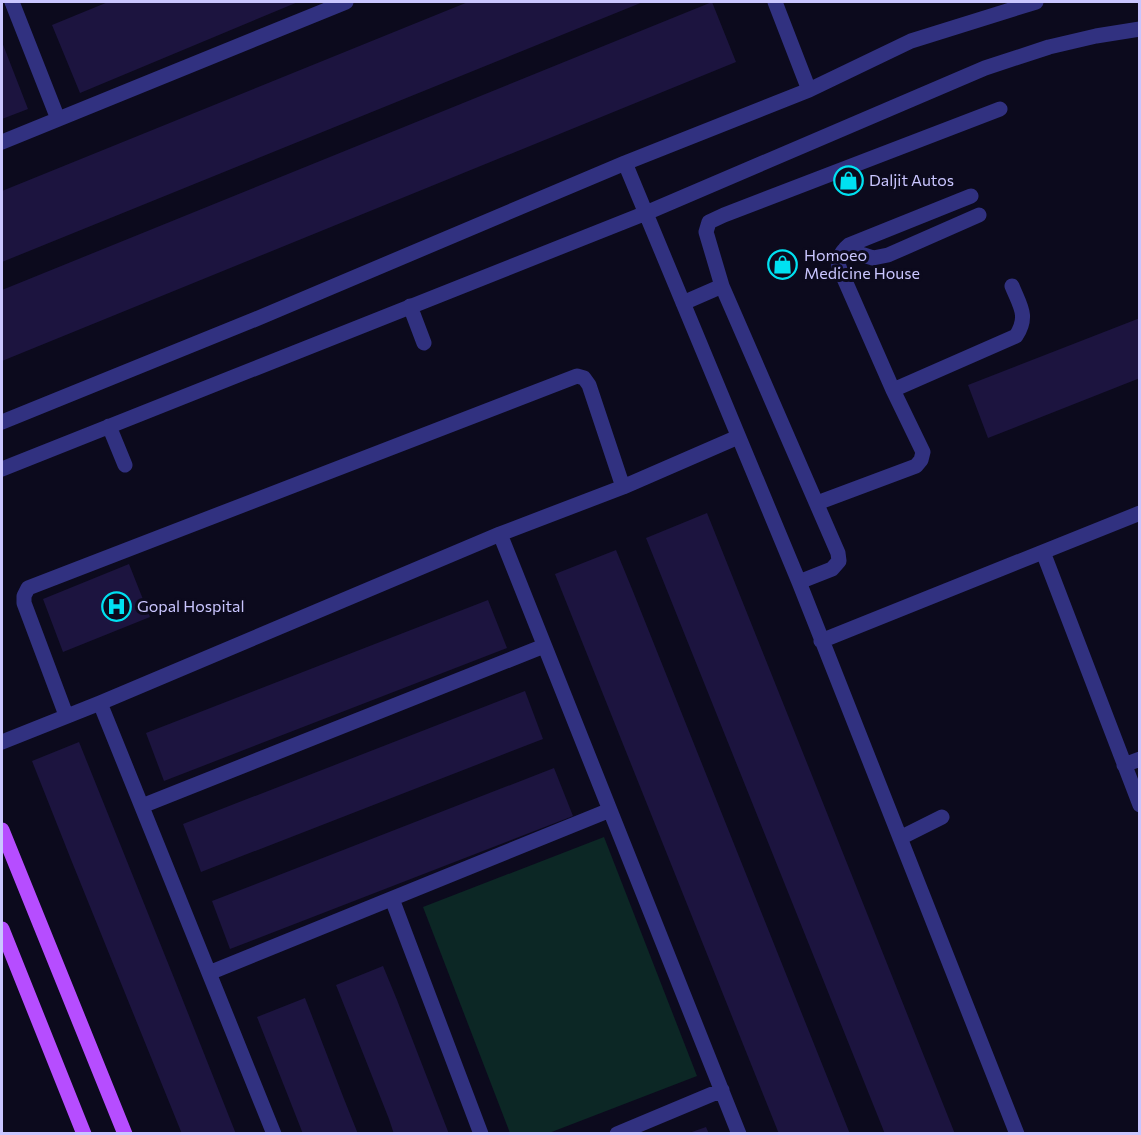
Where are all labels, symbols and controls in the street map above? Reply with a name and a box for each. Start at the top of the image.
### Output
shop icon: Daljit Autos [832,164,864,196]
place label: Daljit Autos [869,170,954,189]
place label: Homoeo Medicine House [804,245,920,282]
shop icon: Homoeo Medicine House [767,248,799,280]
hospital icon: Gopal Hospital [100,590,132,622]
place label: Gopal Hospital [137,596,245,615]

